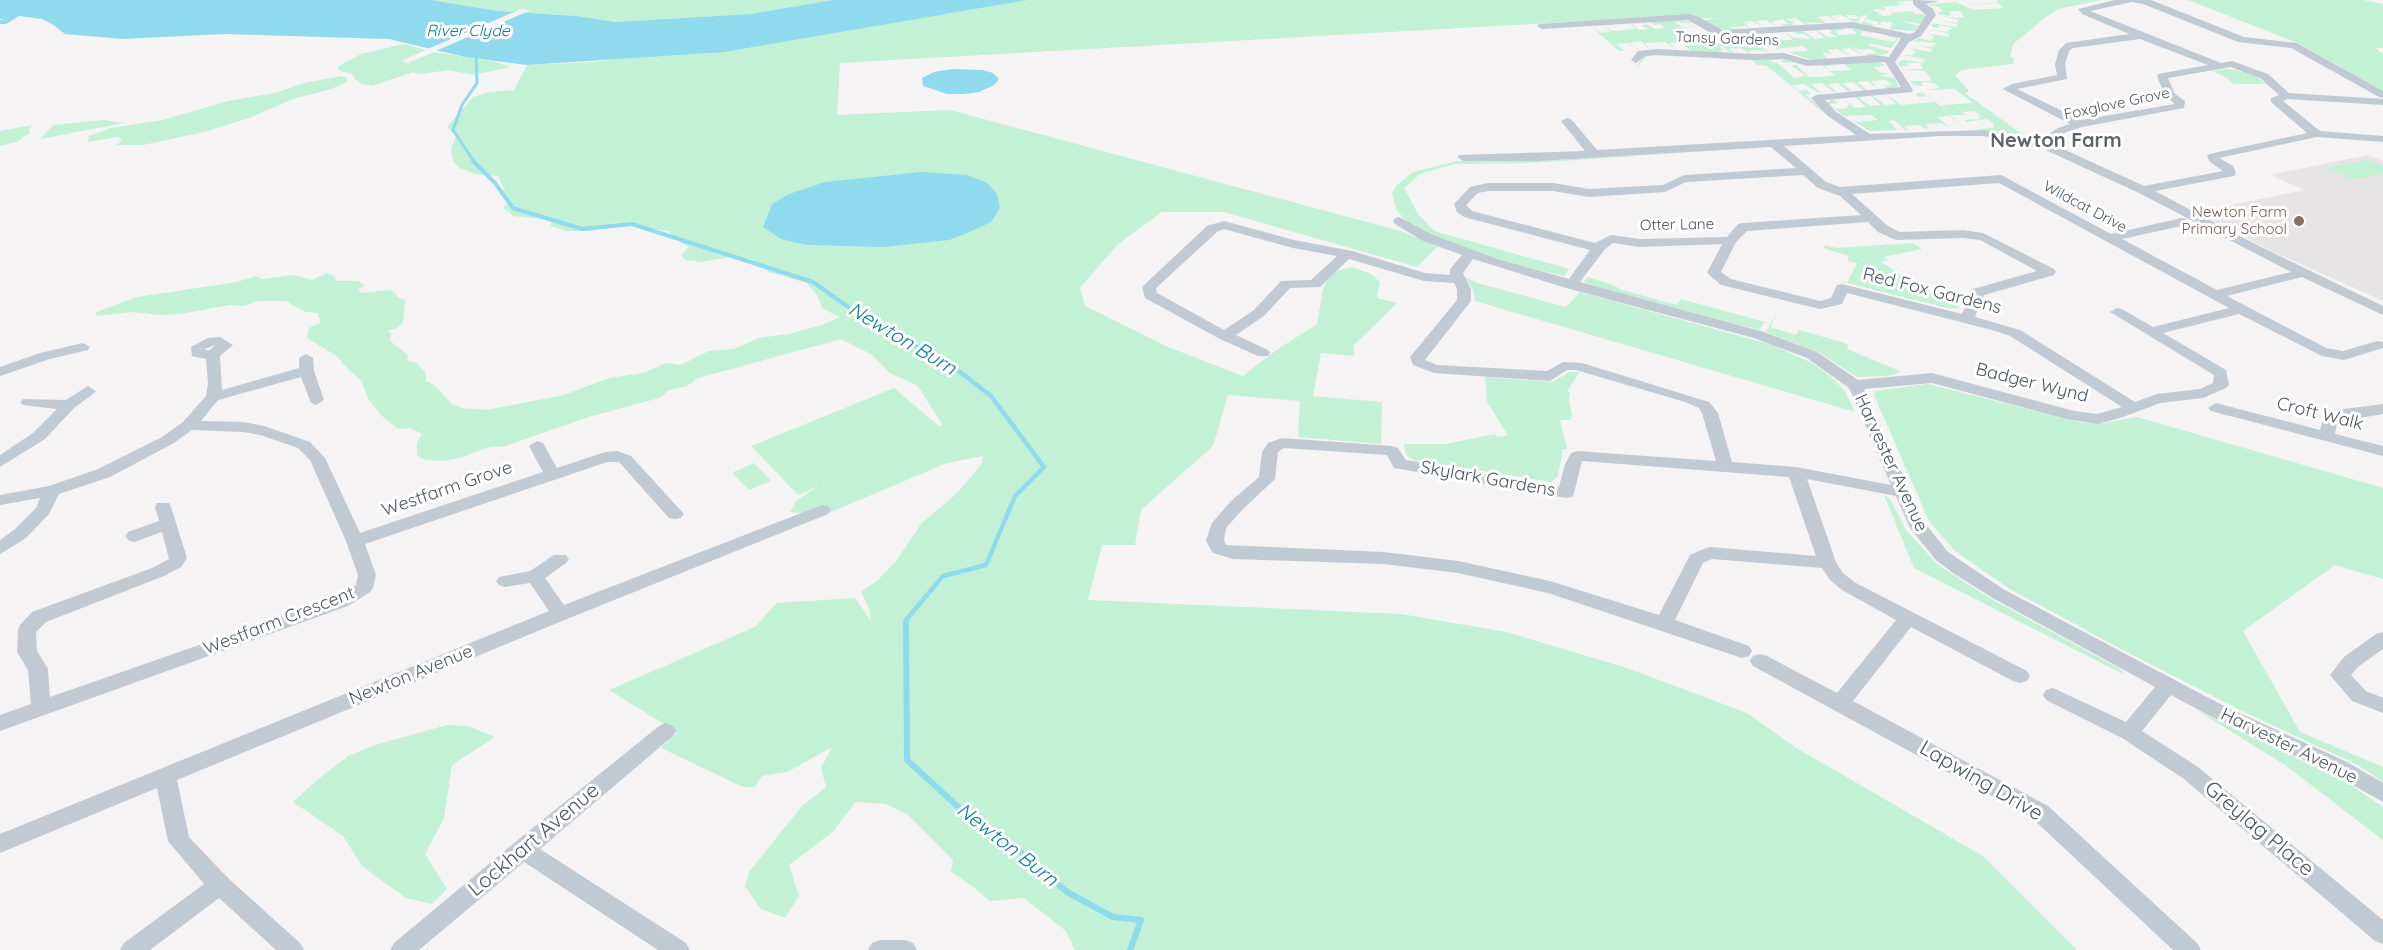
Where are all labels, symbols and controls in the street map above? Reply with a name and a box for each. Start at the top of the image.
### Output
water label: River Clyde [426,21,510,41]
street label: Tansy Gardens [1675,28,1779,50]
street label: Foxglove Grove [2062,84,2172,124]
district label: Newton Farm [1990,129,2122,153]
street label: Wildcat Drive [2040,177,2130,237]
place label: Newton Farm Primary School [2182,203,2287,238]
marker: Newton Farm Primary School [2292,214,2306,228]
street label: Otter Lane [1640,215,1714,235]
street label: Red Fox Gardens [1860,263,2004,319]
water label: Newton Burn [844,297,960,381]
street label: Badger Wynd [1973,359,2091,407]
street label: Harvester Avenue [1850,391,1932,535]
street label: Croft Walk [2274,393,2366,435]
street label: Westfarm Grove [379,457,515,521]
street label: Skylark Gardens [1419,457,1557,501]
street label: Westfarm Crescent [200,582,358,660]
street label: Newton Avenue [346,640,476,710]
street label: Harvester Avenue [2217,704,2361,788]
street label: Lapwing Drive [1915,735,2047,827]
street label: Greylag Place [2199,776,2319,882]
street label: Lockhart Avenue [463,778,605,902]
water label: Newton Burn [952,798,1062,892]

